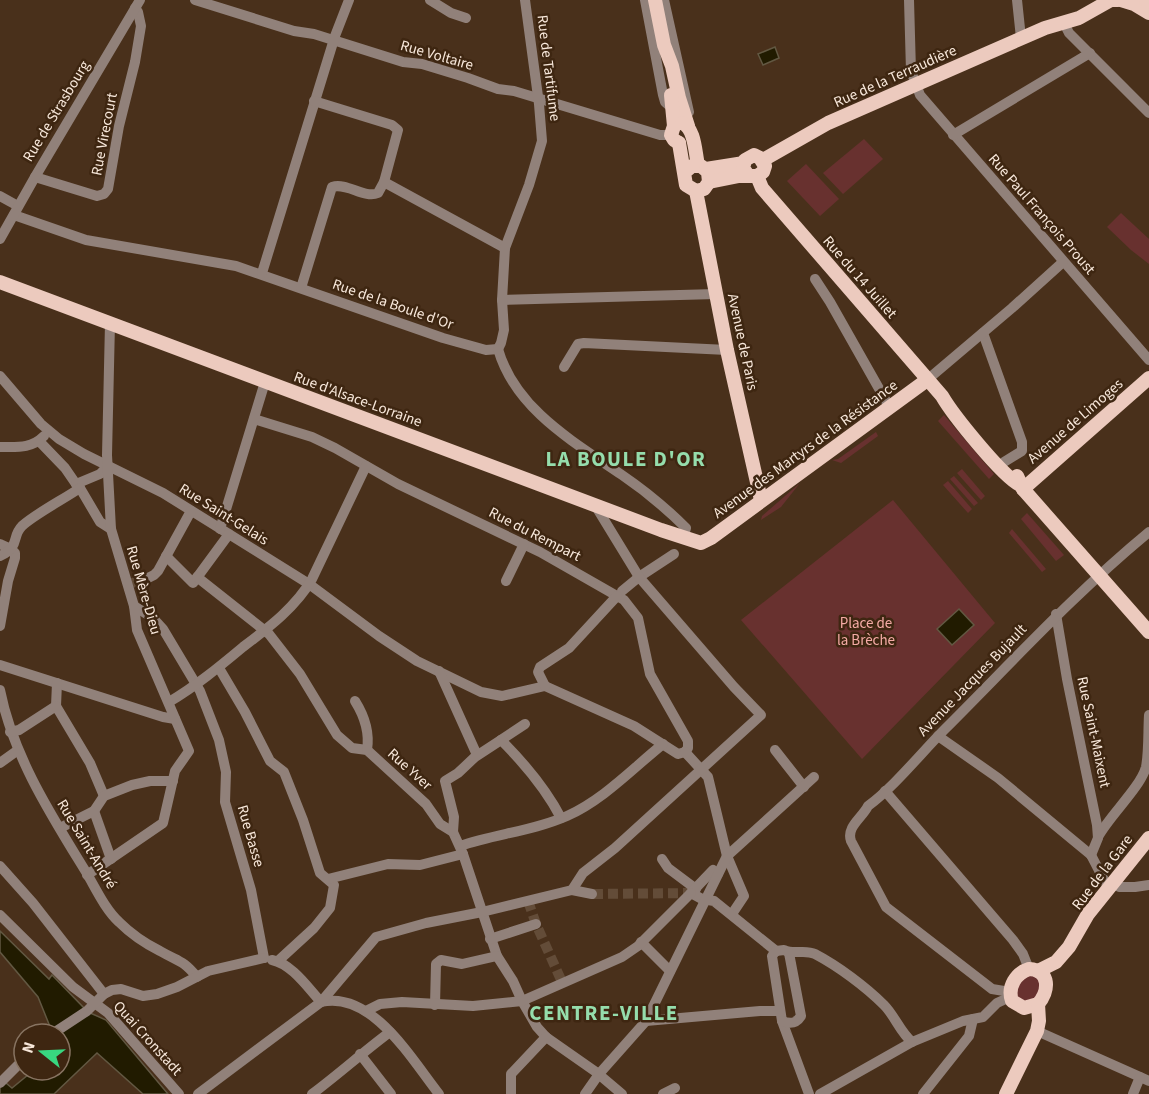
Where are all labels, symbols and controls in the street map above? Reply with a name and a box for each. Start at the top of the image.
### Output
street label: Rue de Tartifume [532,14,565,122]
street label: Rue Voltaire [398,35,476,76]
street label: Rue de la Terraudière [830,40,960,113]
street label: Rue de Strasbourg [18,56,95,166]
street label: Rue Virecourt [86,91,123,177]
street label: Rue Paul François Proust [983,149,1100,279]
street label: Rue du 14 Juillet [818,231,902,323]
street label: Rue de la Boule d'Or [329,274,457,335]
street label: Avenue de Paris [722,292,763,393]
street label: Rue d'Alsace-Lorraine [291,366,425,432]
street label: Avenue de Limoges [1023,374,1128,469]
street label: Avenue des Martyrs de la Résistance [709,375,902,524]
district label: LA BOULE D'OR [546,444,706,474]
street label: Rue Saint-Gelais [175,478,273,550]
street label: Rue du Rempart [485,502,584,567]
street label: Rue Mère-Dieu [121,543,166,637]
park label: Place de la Brèche [837,613,895,651]
street label: Avenue Jacques Bujault [913,619,1032,741]
street label: Rue Saint-Maixent [1071,675,1116,790]
street label: Rue Yver [383,744,437,796]
street label: Rue Saint-André [52,796,122,893]
street label: Rue Basse [232,803,269,870]
street label: Rue de la Gare [1067,830,1138,914]
street label: Quai Cronstadt [108,996,187,1080]
district label: CENTRE-VILLE [529,998,679,1028]
north arrow [12,1022,72,1082]
text: N [17,1039,41,1056]

